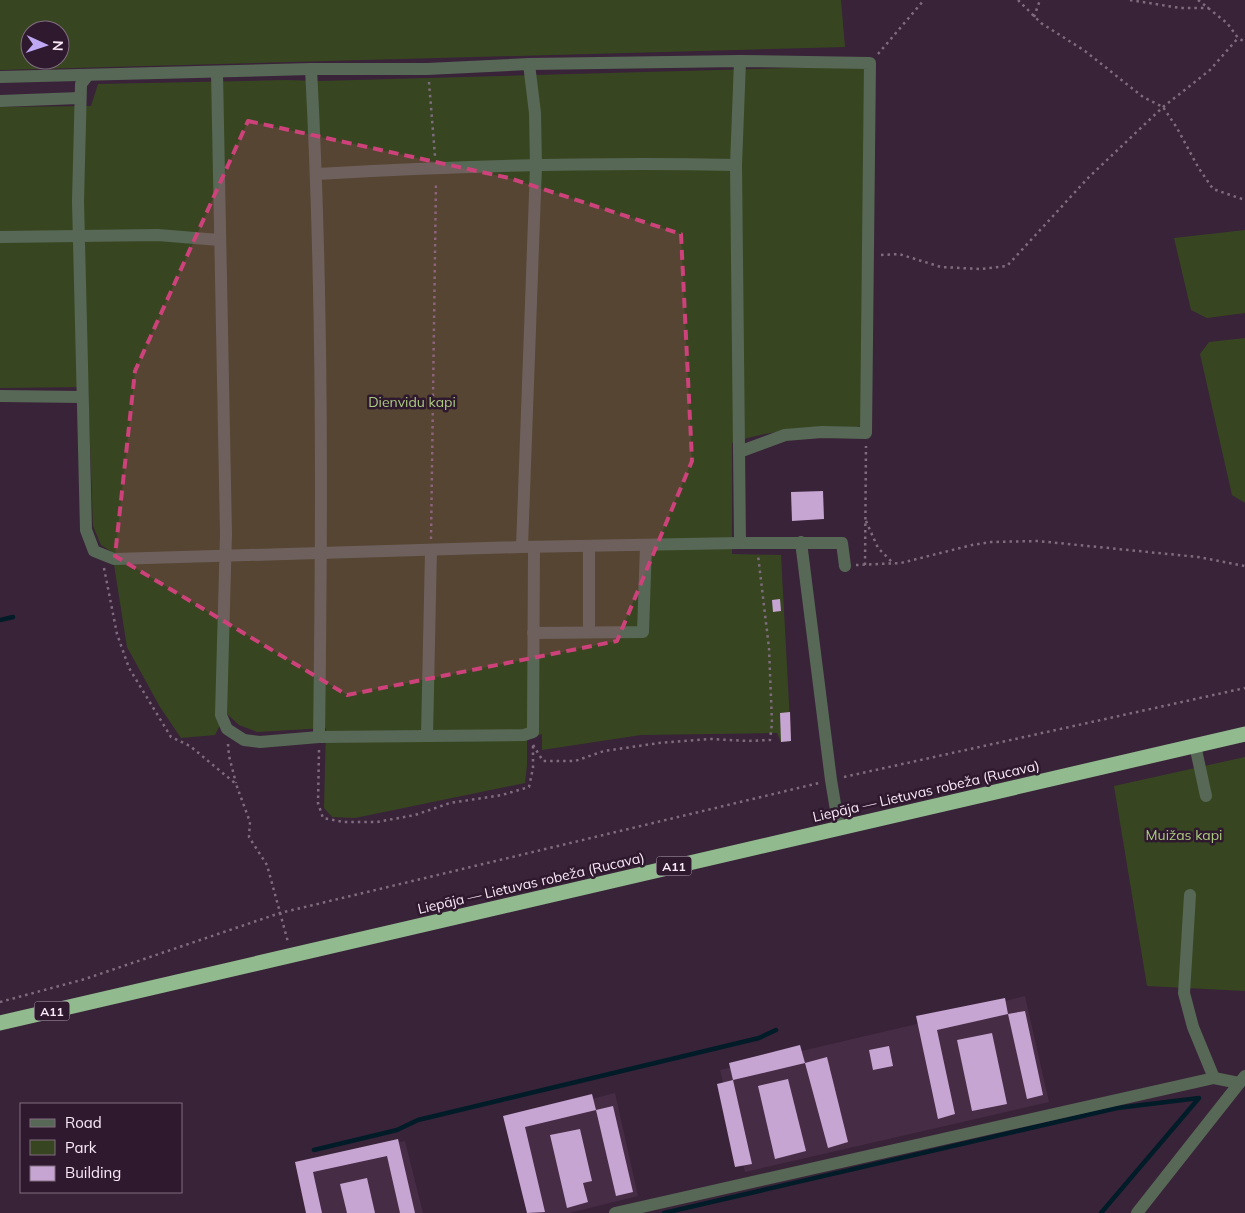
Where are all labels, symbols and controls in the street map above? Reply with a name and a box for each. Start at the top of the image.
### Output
north arrow [20,20,70,70]
text: N [49,40,67,51]
park label: Dienvidu kapi [368,393,456,411]
street label: Liepāja — Lietuvas robeža (Rucava) [811,756,1041,826]
park label: Muižas kapi [1146,826,1222,844]
street label: Liepāja — Lietuvas robeža (Rucava) [416,848,646,918]
road number: A11 [656,856,692,876]
road number: A11 [34,1001,70,1020]
legend [20,1103,182,1193]
text: Road [65,1113,102,1132]
text: Park [65,1138,97,1157]
text: Building [65,1163,121,1182]

